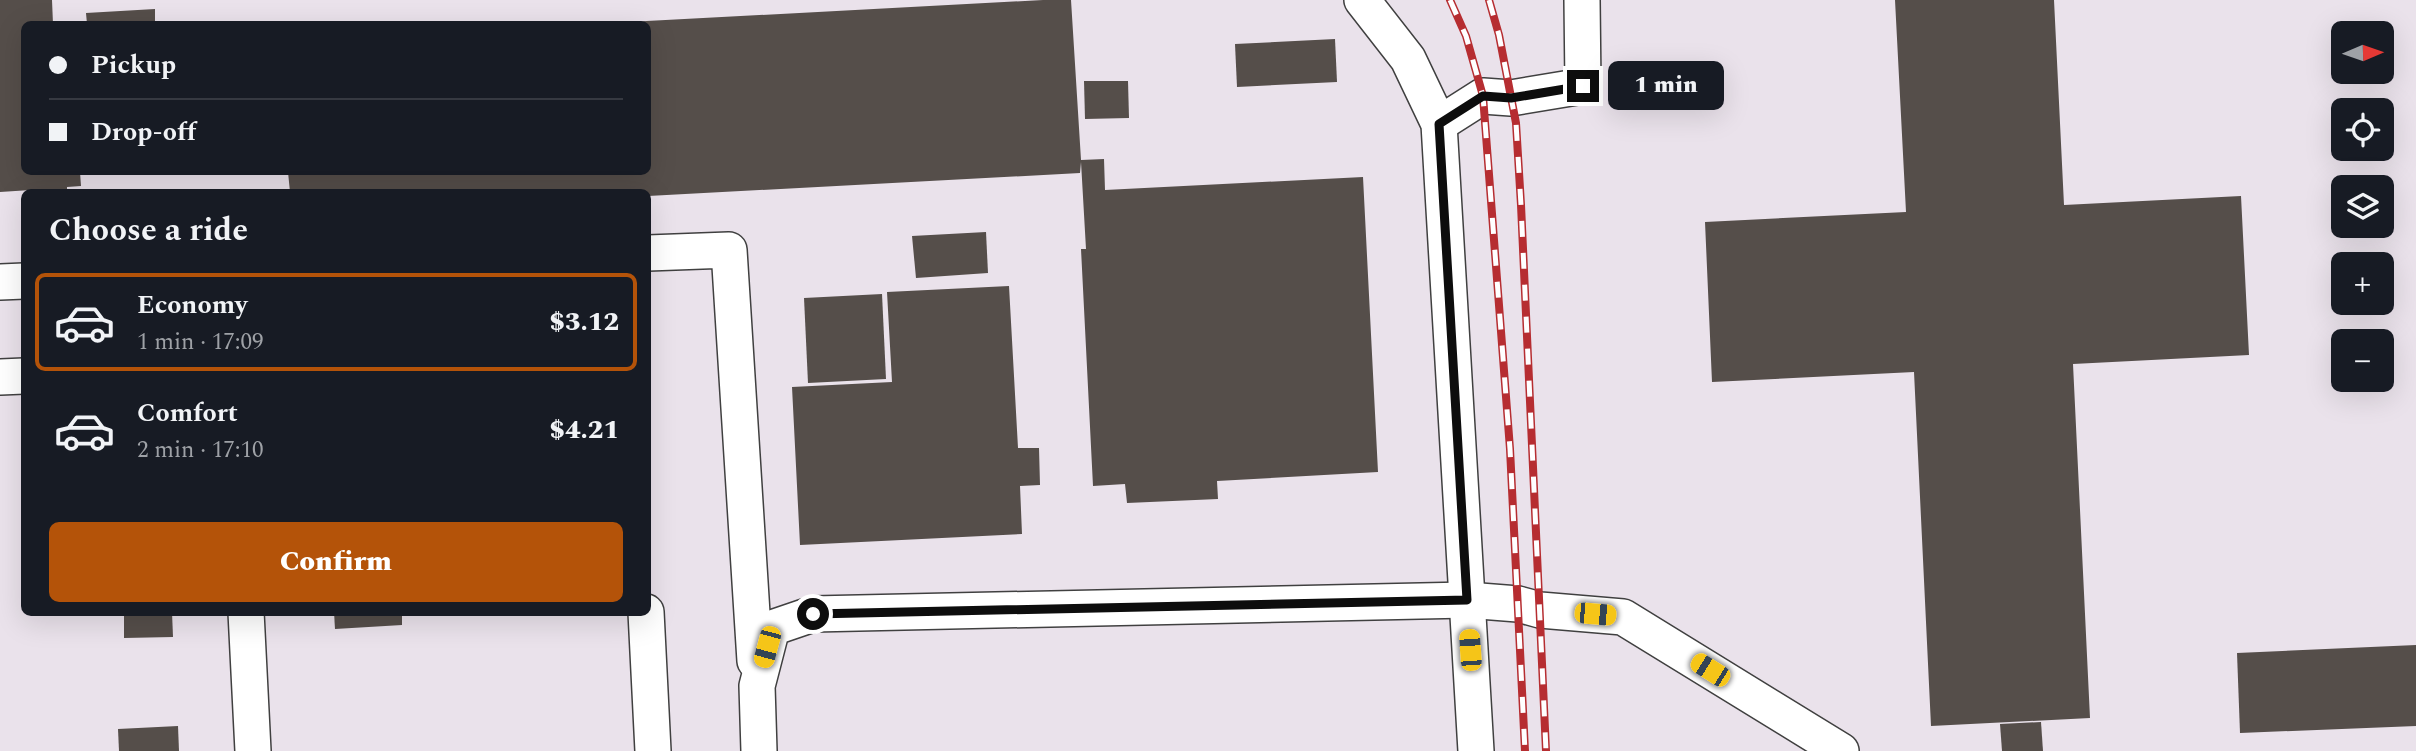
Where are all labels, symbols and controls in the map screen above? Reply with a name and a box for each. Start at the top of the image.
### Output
north arrow [2331,21,2394,84]
map controls [2331,21,2394,392]
text: Pickup [91,45,176,85]
callout: 1 min [1608,62,1723,110]
text: 1 min [1634,68,1698,103]
route end [1567,70,1599,102]
button: locate [2331,98,2394,161]
text: Drop-off [91,112,196,152]
button: layers [2331,175,2394,238]
text: Choose a ride [49,206,248,255]
button: + [2331,252,2394,315]
text: Economy [137,285,247,325]
icon: car [53,291,116,354]
text: $3.12 [549,302,619,342]
text: 1 min · 17:09 [137,325,264,360]
button: − [2331,329,2394,392]
text: Comfort [137,393,238,433]
icon: car [53,399,116,462]
text: $4.21 [549,410,619,450]
text: 2 min · 17:10 [137,433,264,468]
button: Confirm [49,522,623,602]
route start [797,598,829,630]
car [1574,602,1617,626]
car [752,624,783,670]
car [1459,628,1482,672]
car [1687,650,1734,690]

